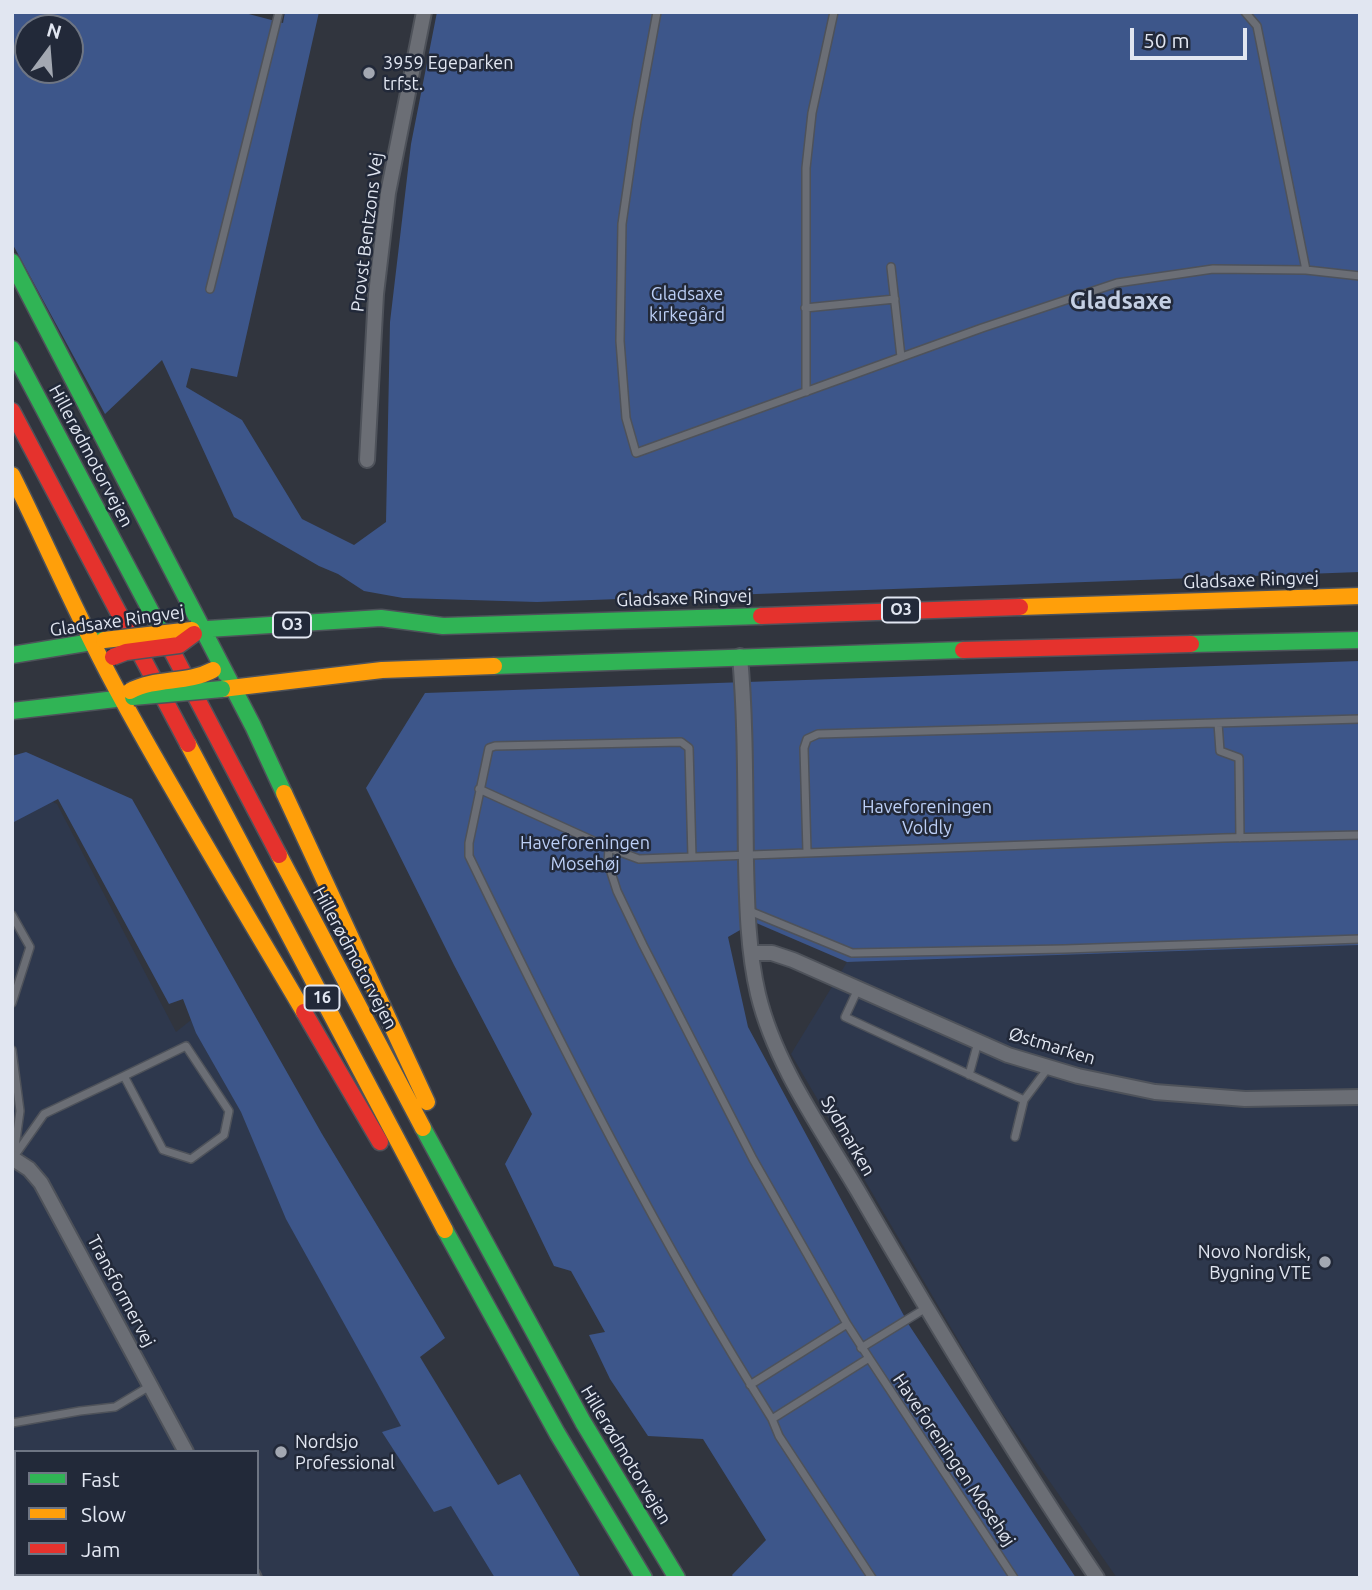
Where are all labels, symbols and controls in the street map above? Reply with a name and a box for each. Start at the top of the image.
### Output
north arrow [14,14,84,84]
scale bar [1134,14,1251,58]
text: N [44,18,64,43]
text: 50 m [1143,28,1190,52]
place label: 3959 Egeparken trfst. [383,52,513,94]
marker: 3959 Egeparken trfst. [361,65,377,81]
street label: Provst Bentzons Vej [347,151,387,313]
park label: Gladsaxe kirkegård [649,283,725,326]
district label: Gladsaxe [1070,287,1172,315]
street label: Hillerødmotorvejen [44,381,138,531]
street label: Gladsaxe Ringvej [1183,567,1319,593]
street label: Gladsaxe Ringvej [616,585,752,611]
road number: O3 [882,597,920,622]
street label: Gladsaxe Ringvej [48,601,186,641]
road number: O3 [273,612,311,638]
park label: Haveforeningen Voldly [862,796,992,838]
park label: Haveforeningen Mosehøj [520,832,650,874]
street label: Hillerødmotorvejen [308,883,402,1033]
road number: 16 [304,986,340,1010]
street label: Østmarken [1006,1023,1098,1069]
street label: Sydmarken [816,1092,880,1180]
street label: Transformervej [82,1231,160,1351]
place label: Novo Nordisk, Bygning VTE [1198,1241,1311,1284]
marker: Novo Nordisk, Bygning VTE [1317,1254,1333,1270]
street label: Haveforeningen Mosehøj [888,1370,1020,1550]
street label: Hillerødmotorvejen [576,1382,676,1528]
place label: Nordsjo Professional [295,1431,395,1474]
marker: Nordsjo Professional [273,1444,289,1460]
legend [14,1450,259,1576]
text: Fast [81,1467,119,1491]
text: Slow [81,1502,126,1526]
text: Jam [81,1537,120,1561]

